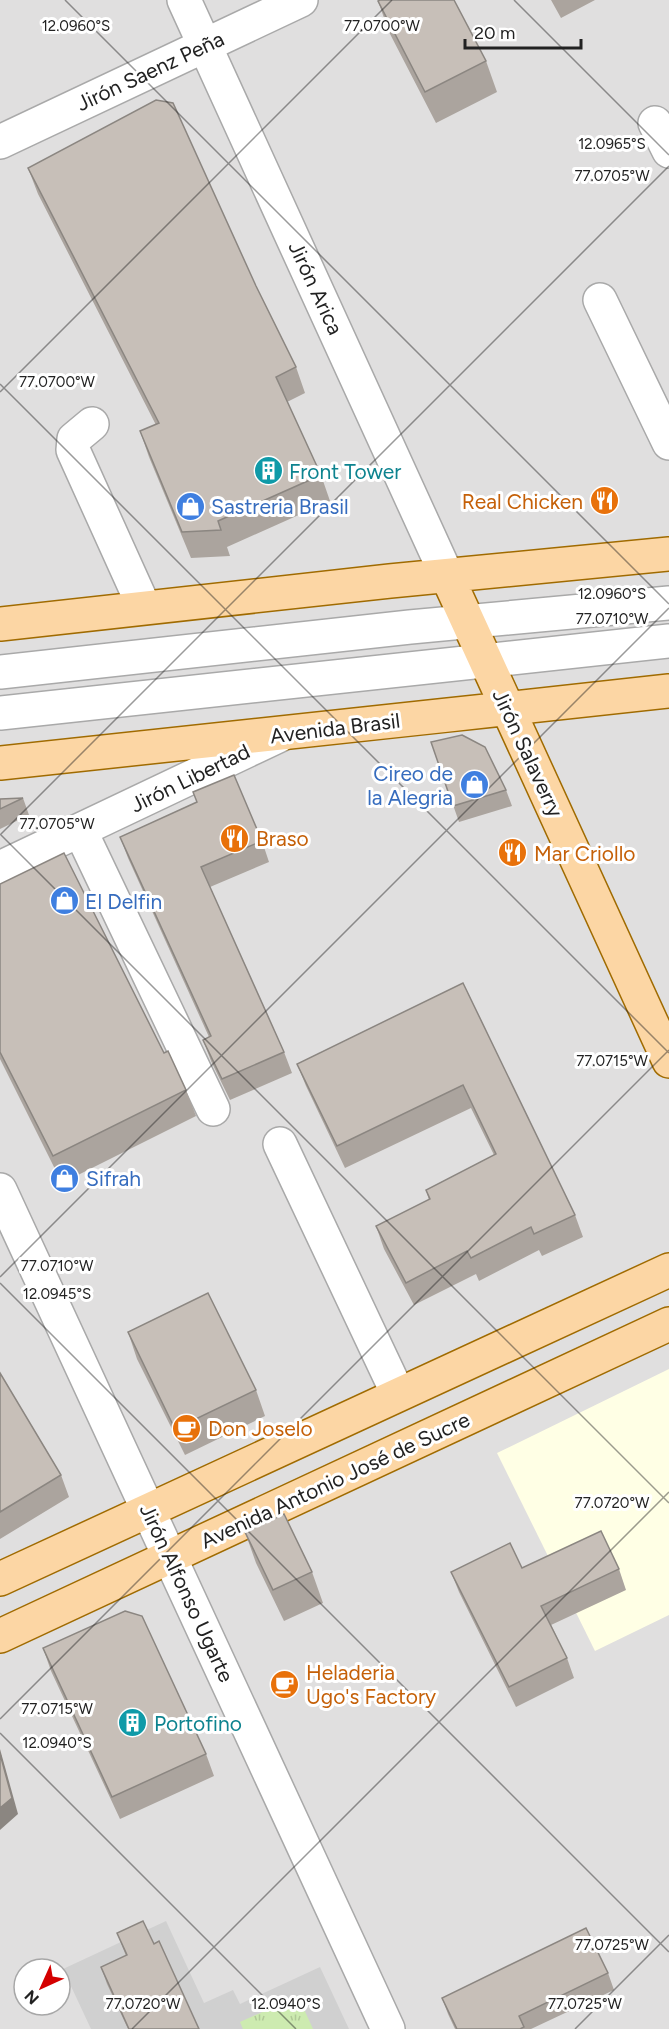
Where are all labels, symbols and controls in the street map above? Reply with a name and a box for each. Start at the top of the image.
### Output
scale bar [465,12,580,50]
text: 12.0960°S [42,17,110,35]
text: 77.0700°W [344,17,421,35]
text: 20 m [474,22,515,44]
street label: Jirón Saenz Peña [72,26,228,116]
text: 12.0965°S [578,135,646,153]
text: 77.0705°W [574,167,650,185]
street label: Jirón Arica [284,237,348,339]
text: 77.0700°W [19,373,96,391]
building icon: Front Tower [252,455,284,487]
place label: Front Tower [289,459,401,484]
restaurant icon: Real Chicken [588,485,620,517]
place label: Real Chicken [462,489,583,514]
shop icon: Sastreria Brasil [174,490,206,522]
place label: Sastreria Brasil [211,494,349,519]
text: 12.0960°S [578,585,646,603]
text: 77.0710°W [576,610,649,628]
street label: Jirón Salaverry [488,685,568,821]
street label: Avenida Brasil [269,708,401,748]
street label: Jirón Libertad [126,738,254,818]
place label: Cireo de la Alegria [367,761,453,810]
shop icon: Cireo de la Alegria [458,769,490,801]
text: 77.0705°W [19,815,95,833]
restaurant icon: Braso [219,822,251,854]
place label: Braso [256,826,309,851]
restaurant icon: Mar Criollo [497,837,529,869]
place label: Mar Criollo [534,841,635,866]
shop icon: El Delfin [48,885,80,917]
place label: El Delfin [85,889,162,914]
text: 77.0715°W [576,1052,648,1070]
shop icon: Sifrah [49,1162,81,1194]
place label: Sifrah [86,1166,141,1191]
text: 77.0710°W [21,1257,94,1275]
text: 12.0945°S [23,1285,91,1303]
street label: Avenida Antonio José de Sucre [197,1407,473,1553]
cafe icon: Don Joselo [171,1412,203,1444]
place label: Don Joselo [208,1416,313,1441]
text: 77.0720°W [575,1494,650,1512]
street label: Jirón Alfonso Ugarte [135,1500,239,1686]
place label: Heladeria Ugo's Factory [306,1660,436,1709]
cafe icon: Heladeria Ugo's Factory [269,1668,301,1700]
text: 77.0715°W [21,1700,93,1718]
building icon: Portofino [117,1707,149,1739]
place label: Portofino [154,1711,242,1736]
text: 12.0940°S [22,1734,92,1752]
text: 77.0725°W [575,1936,650,1954]
north arrow [12,1957,72,2017]
text: N [21,1986,43,2008]
text: 77.0720°W [106,1995,181,2013]
text: 12.0940°S [251,1995,321,2013]
text: 77.0725°W [548,1995,623,2013]

